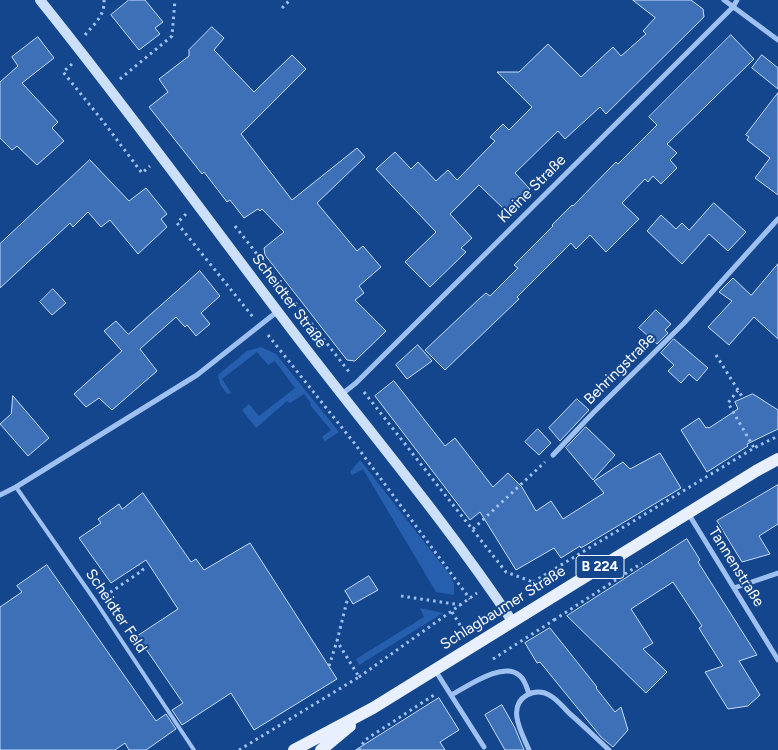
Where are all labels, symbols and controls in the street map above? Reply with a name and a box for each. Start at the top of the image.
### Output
street label: Kleine Straße [494,151,570,227]
street label: Scheidter Straße [248,250,330,352]
street label: Behringstraße [581,330,659,408]
street label: Tannenstraße [704,524,768,610]
road number: B 224 [576,556,624,578]
street label: Schlagbaumer Straße [437,562,569,654]
street label: Scheidter Feld [81,566,151,656]

